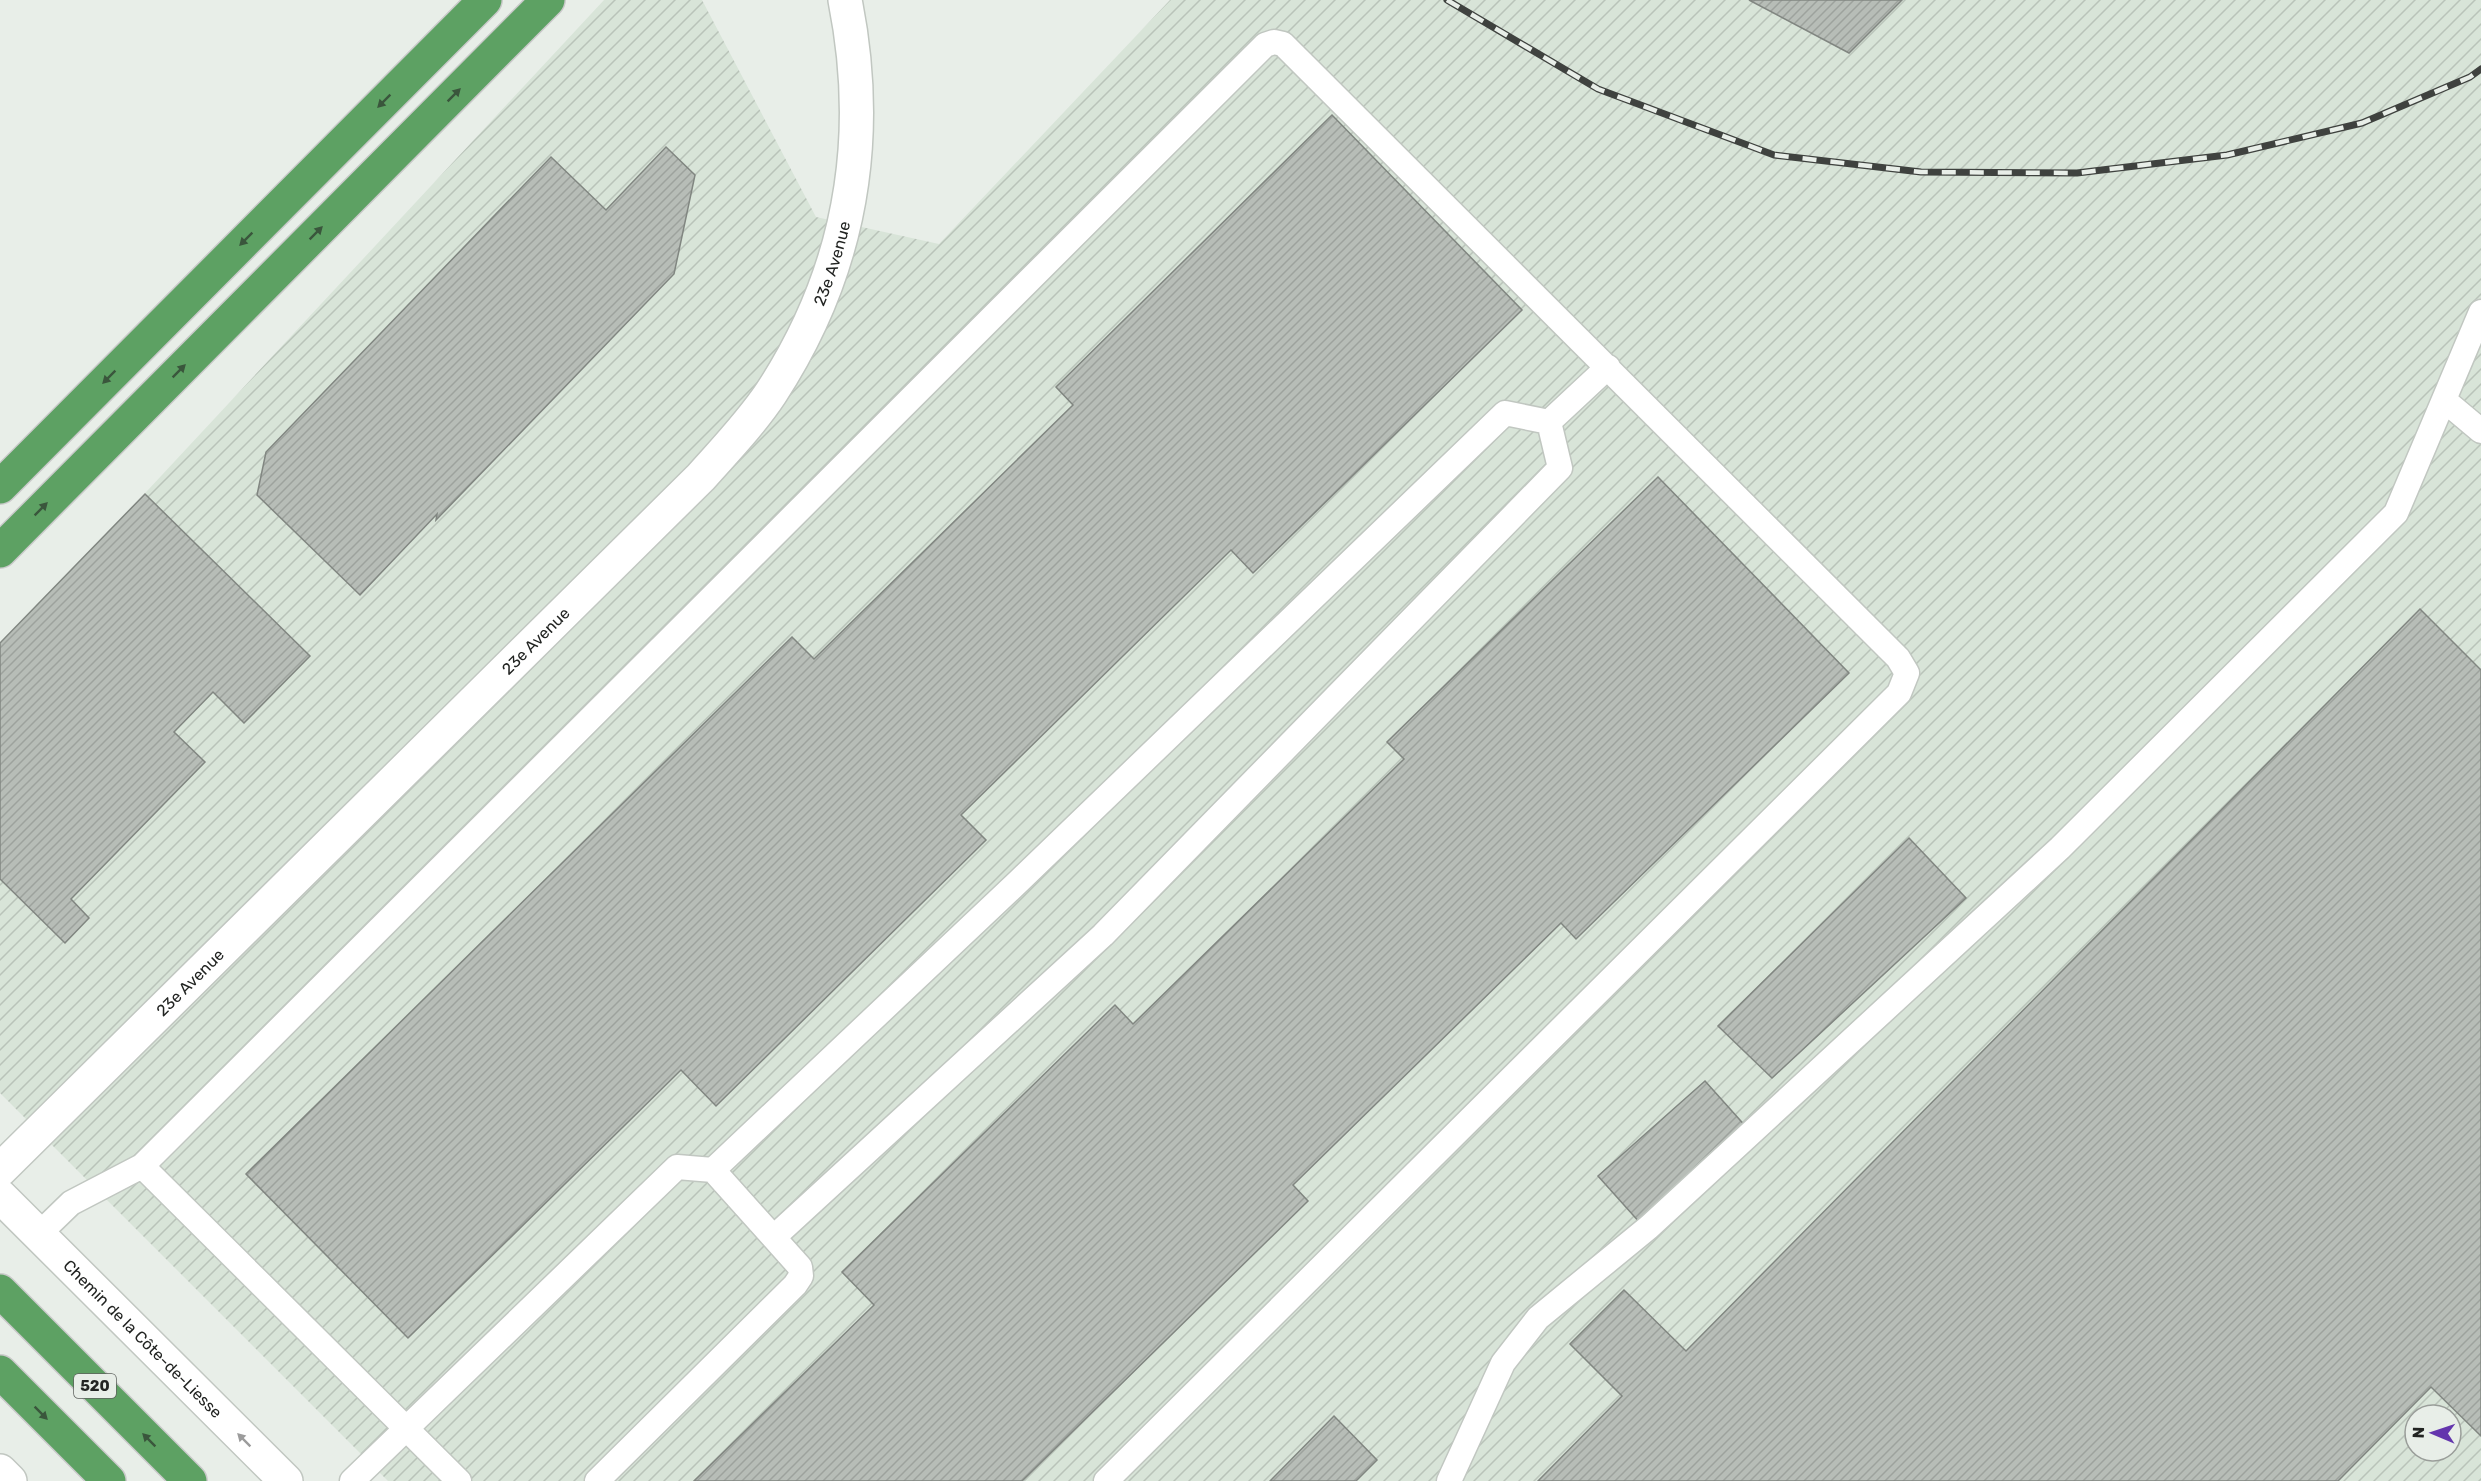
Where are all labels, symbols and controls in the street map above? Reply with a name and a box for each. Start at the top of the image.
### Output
one-way arrow [447,87,461,102]
one-way arrow [377,93,391,107]
street label: 23e Avenue [810,219,854,309]
one-way arrow [309,226,323,240]
one-way arrow [240,231,254,245]
one-way arrow [171,364,185,378]
one-way arrow [102,370,116,384]
one-way arrow [34,503,48,517]
street label: 23e Avenue [498,603,574,679]
street label: 23e Avenue [152,945,228,1020]
street label: Chemin de la Côte-de-Liesse [59,1256,226,1422]
road number: 520 [74,1374,116,1398]
north arrow [2403,1403,2463,1463]
one-way arrow [34,1406,48,1420]
text: N [2409,1426,2428,1439]
one-way arrow [142,1433,156,1447]
one-way arrow [238,1433,252,1447]

